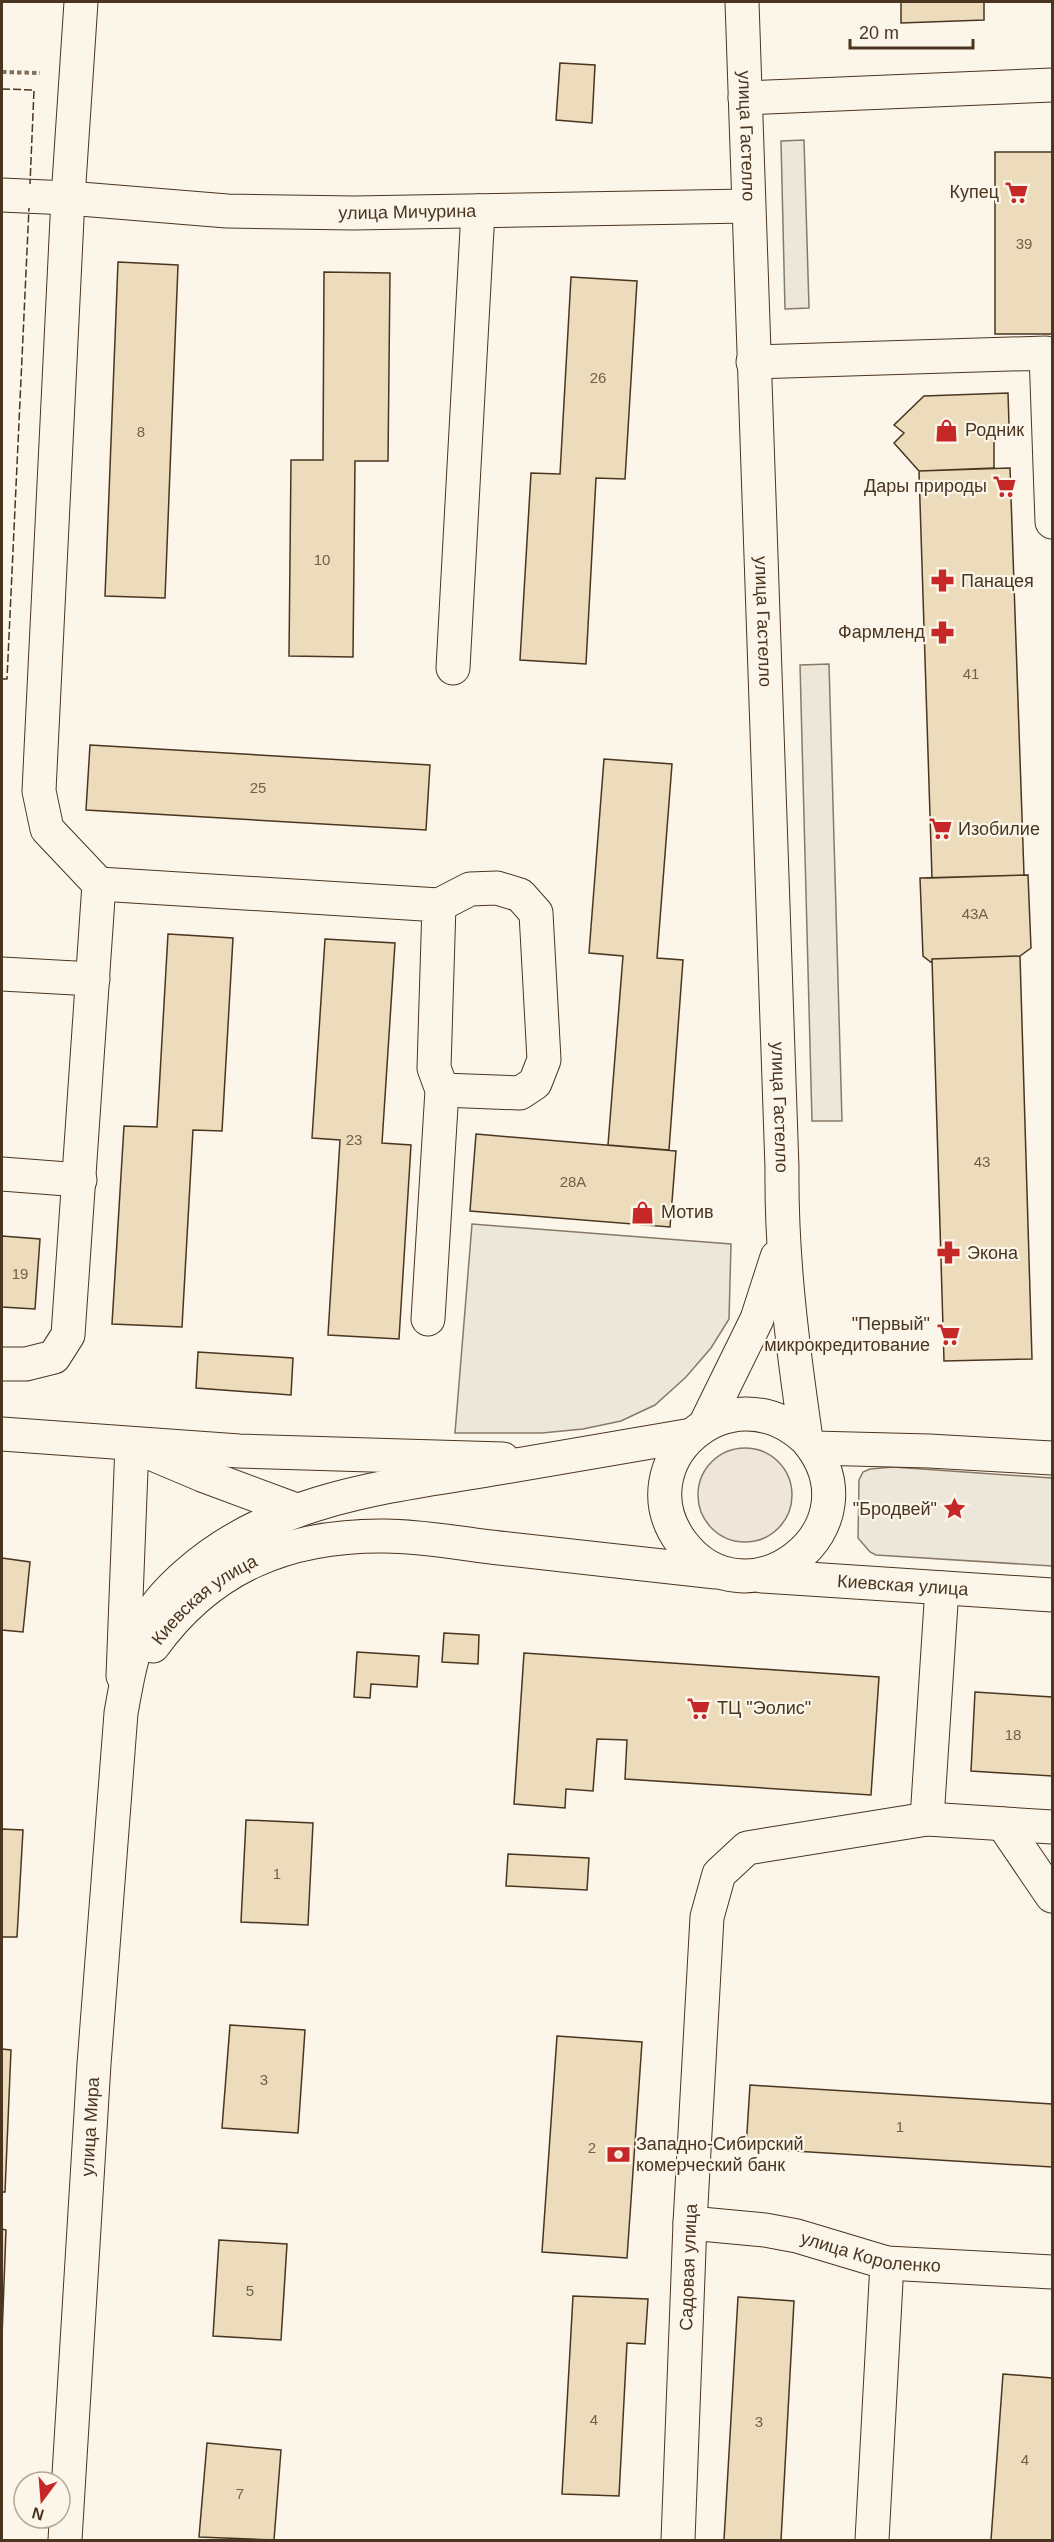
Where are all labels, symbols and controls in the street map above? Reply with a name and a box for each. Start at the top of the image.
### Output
scale bar [850,12,973,50]
text: 20 m [859,23,899,43]
street label: улица Гастелло [734,70,759,202]
supermarket icon: Купец [1004,179,1030,205]
place label: Купец [949,182,999,202]
street label: улица Мичурина [338,201,477,223]
house number: 39 [1016,235,1032,252]
house number: 26 [590,369,606,386]
shop icon: Родник [934,417,960,443]
place label: Родник [965,420,1024,440]
house number: 8 [137,423,145,440]
supermarket icon: Дары природы [992,473,1018,499]
place label: Дары природы [864,476,987,496]
house number: 10 [314,551,330,568]
street label: улица Гастелло [751,556,775,687]
pharmacy icon: Панацея [930,568,956,594]
place label: Панацея [961,571,1034,591]
pharmacy icon: Фармленд [930,619,956,645]
place label: Фармленд [838,622,925,642]
house number: 41 [963,665,979,682]
house number: 25 [250,779,266,796]
supermarket icon: Изобилие [927,816,953,842]
place label: Изобилие [958,819,1040,839]
house number: 43А [962,905,988,922]
street label: улица Гастелло [768,1042,792,1173]
house number: 23 [346,1131,362,1148]
house number: 43 [974,1153,990,1170]
house number: 28А [560,1173,586,1190]
shop icon: Мотив [630,1199,656,1225]
place label: Мотив [661,1202,714,1222]
pharmacy icon: Экона [936,1240,962,1266]
place label: Экона [967,1243,1019,1263]
house number: 19 [12,1265,28,1282]
place label: "Первый" микрокредитование [764,1314,930,1355]
supermarket icon: "Первый" микрокредитование [935,1321,961,1347]
place icon: "Бродвей" [942,1496,968,1522]
place label: "Бродвей" [853,1499,937,1519]
street label: Киевская улица [148,1550,261,1649]
street label: Киевская улица [836,1571,970,1600]
supermarket icon: ТЦ "Эолис" [686,1695,712,1721]
place label: ТЦ "Эолис" [717,1698,811,1718]
house number: 18 [1005,1726,1021,1743]
house number: 1 [273,1865,281,1882]
house number: 3 [260,2071,268,2088]
street label: улица Мира [77,2075,103,2177]
house number: 1 [896,2118,904,2135]
place label: Западно-Сибирский комерческий банк [636,2134,804,2175]
house number: 2 [588,2139,596,2156]
bank icon: Западно-Сибирский комерческий банк [605,2141,631,2167]
street label: Садовая улица [676,2202,701,2331]
street label: улица Короленко [798,2228,941,2276]
house number: 5 [246,2282,254,2299]
house number: 4 [590,2411,598,2428]
house number: 3 [755,2413,763,2430]
house number: 4 [1021,2451,1029,2468]
north arrow [12,2470,72,2530]
house number: 7 [236,2485,244,2502]
text: N [30,2504,46,2524]

